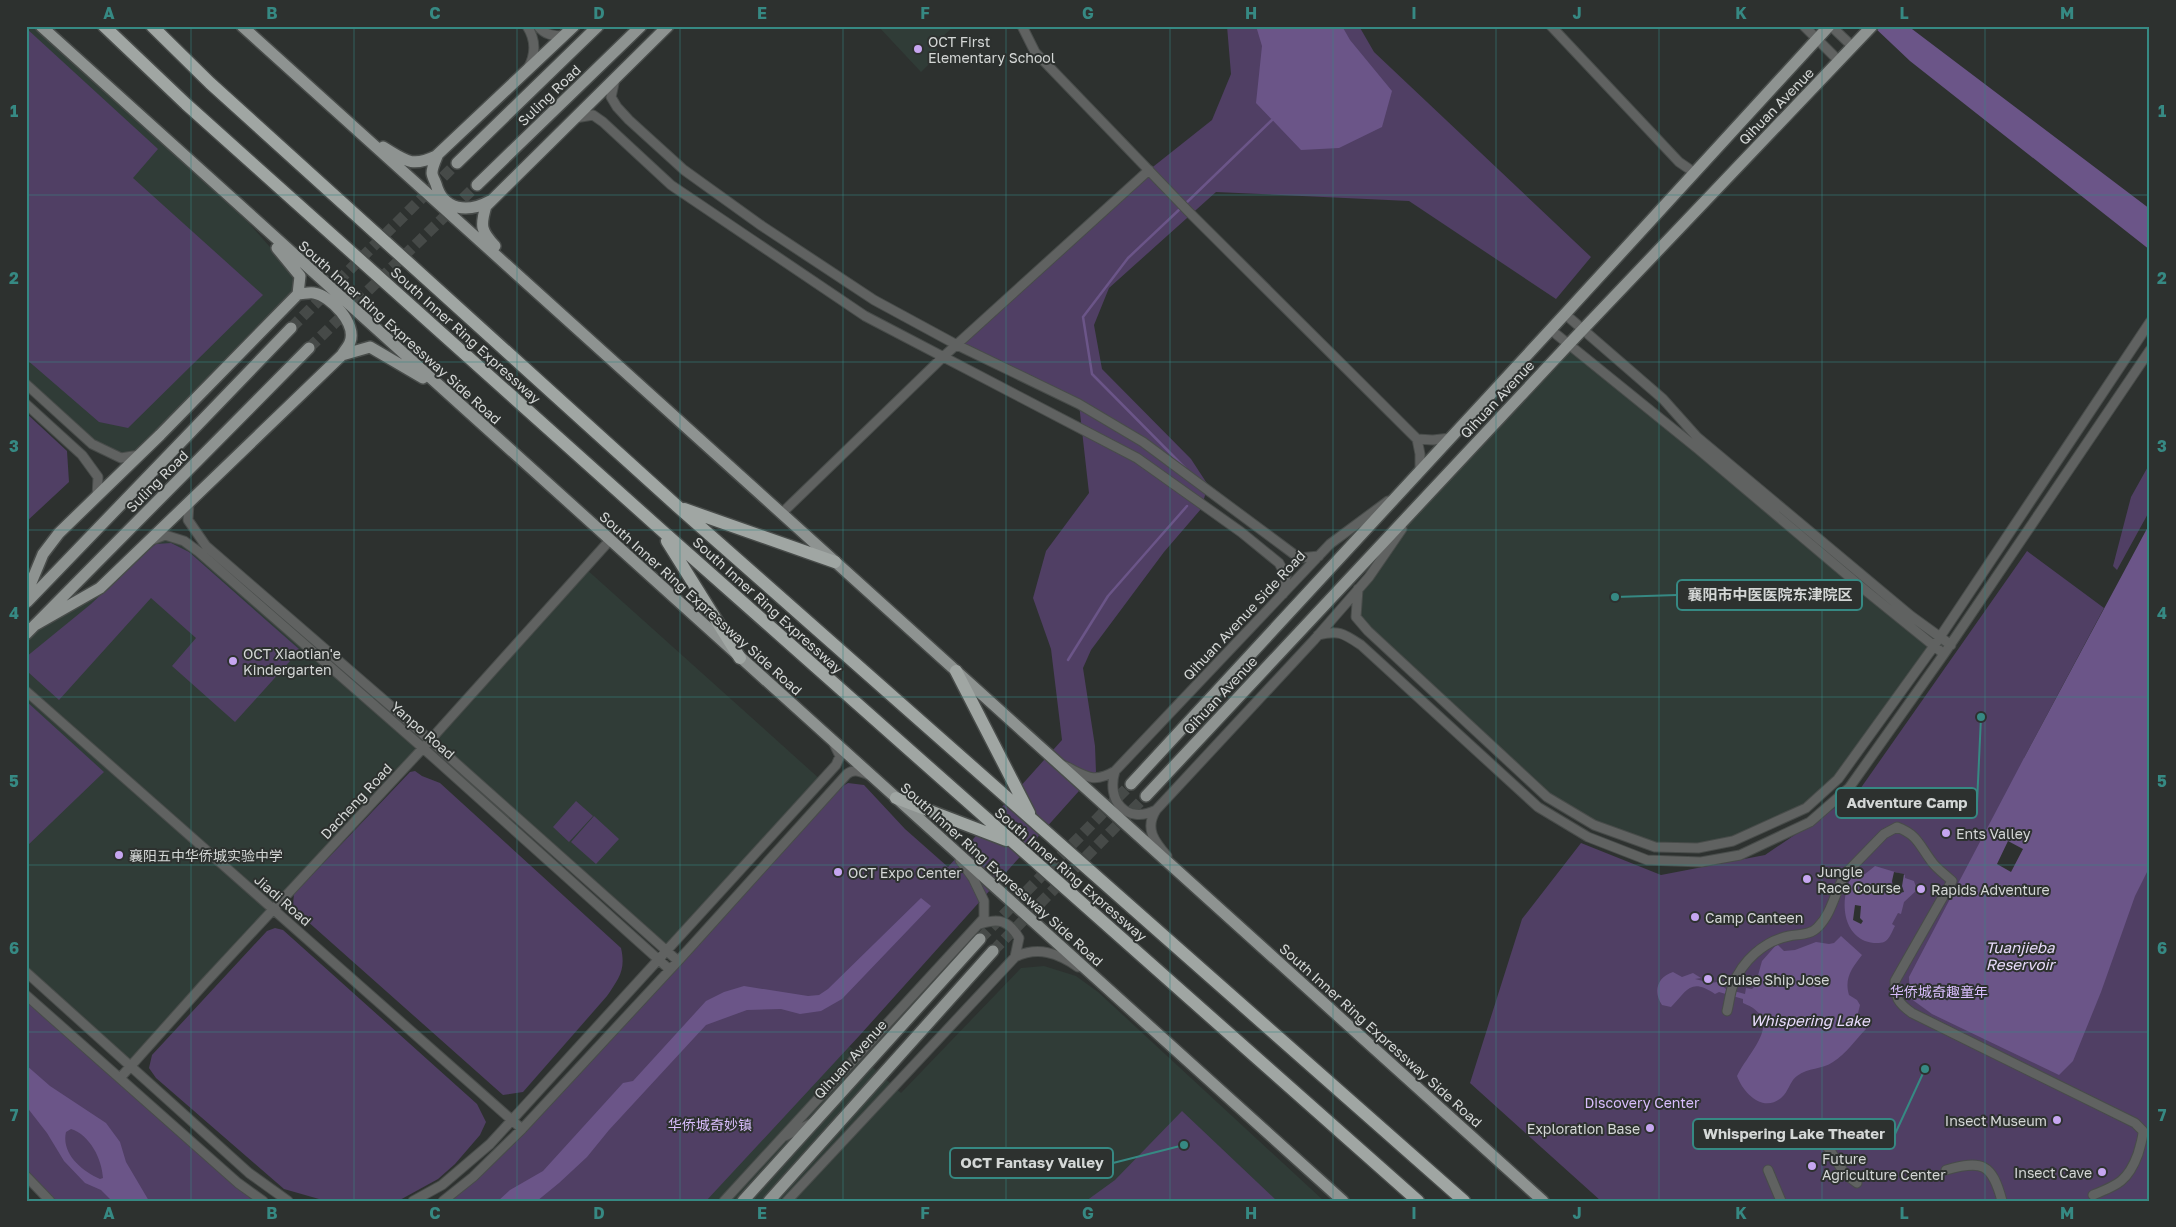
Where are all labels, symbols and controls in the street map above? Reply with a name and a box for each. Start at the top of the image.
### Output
text: A [103,3,115,23]
text: B [266,3,278,23]
text: C [429,3,441,23]
text: D [593,3,605,23]
text: E [757,3,767,23]
text: F [920,3,930,23]
text: G [1082,3,1094,23]
text: H [1245,3,1257,23]
text: I [1411,3,1417,23]
text: J [1572,3,1582,23]
text: K [1735,3,1747,23]
text: L [1899,3,1909,23]
text: M [2060,3,2074,23]
place label: OCT First Elementary School [928,33,1055,66]
marker: OCT First Elementary School [912,43,924,55]
street label: Suling Road [514,61,584,129]
street label: Qihuan Avenue [1735,64,1817,148]
text: 1 [10,101,18,121]
text: 1 [2158,101,2166,121]
street label: South Inner Ring Expressway Side Road [295,237,505,427]
street label: South Inner Ring Expressway [388,263,544,407]
text: 2 [9,268,19,288]
text: 2 [2157,268,2167,288]
street label: Qihuan Avenue [1456,356,1538,442]
text: 3 [9,436,19,456]
text: 3 [2157,436,2167,456]
street label: Suling Road [122,446,192,516]
street label: South Inner Ring Expressway Side Road [596,508,806,698]
street label: South Inner Ring Expressway [690,533,846,677]
street label: Qihuan Avenue Side Road [1179,547,1309,683]
callout: 襄阳市中医医院东津院区 [1677,580,1862,610]
text: 襄阳市中医医院东津院区 [1687,585,1853,603]
text: 4 [9,603,19,623]
text: 4 [2157,603,2167,623]
place label: OCT Xiaotian'e Kindergarten [243,645,341,678]
street label: Qihuan Avenue [1179,652,1261,738]
marker: OCT Xiaotian'e Kindergarten [227,655,239,667]
street label: Yanpo Road [388,698,458,762]
street label: Dacheng Road [317,760,395,842]
text: 5 [9,771,19,791]
text: 5 [2157,771,2167,791]
street label: South Inner Ring Expressway Side Road [897,779,1107,969]
callout: Adventure Camp [1836,788,1977,818]
text: Adventure Camp [1846,793,1968,811]
street label: South Inner Ring Expressway [992,803,1150,945]
place label: Ents Valley [1956,825,2031,842]
marker: Ents Valley [1940,827,1952,839]
place label: 襄阳五中华侨城实验中学 [129,847,283,864]
marker: 襄阳五中华侨城实验中学 [113,849,125,861]
place label: Jungle Race Course [1817,863,1901,896]
place label: OCT Expo Center [848,864,962,881]
marker: OCT Expo Center [832,866,844,878]
street label: Jiadi Road [251,871,315,929]
marker: Jungle Race Course [1801,873,1813,885]
place label: Rapids Adventure [1931,881,2050,898]
marker: Rapids Adventure [1915,883,1927,895]
place label: Camp Canteen [1705,909,1803,926]
marker: Camp Canteen [1689,911,1701,923]
text: 6 [9,938,19,958]
water label: Tuanjieba Reservoir [1985,938,2056,973]
text: 6 [2157,938,2167,958]
street label: South Inner Ring Expressway Side Road [1276,939,1486,1131]
place label: Cruise Ship Jose [1718,971,1829,988]
marker: Cruise Ship Jose [1702,973,1714,985]
park label: 华侨城奇趣童年 [1890,983,1988,1000]
water label: Whispering Lake [1750,1011,1871,1030]
street label: Qihuan Avenue [810,1016,890,1102]
park label: Discovery Center [1585,1094,1700,1111]
text: 7 [10,1105,19,1125]
text: 7 [2158,1105,2167,1125]
place label: Insect Museum [1945,1112,2047,1129]
marker: Insect Museum [2051,1114,2063,1126]
park label: 华侨城奇妙镇 [668,1116,752,1133]
callout: Whispering Lake Theater [1693,1119,1895,1149]
place label: Exploration Base [1527,1120,1640,1137]
marker: Exploration Base [1644,1122,1656,1134]
text: Whispering Lake Theater [1703,1124,1885,1142]
callout: OCT Fantasy Valley [950,1148,1113,1178]
place label: Future Agriculture Center [1822,1150,1946,1183]
text: OCT Fantasy Valley [960,1153,1104,1171]
marker: Future Agriculture Center [1806,1160,1818,1172]
place label: Insect Cave [2014,1164,2092,1181]
marker: Insect Cave [2096,1166,2108,1178]
text: A [103,1203,115,1223]
text: B [266,1203,278,1223]
text: C [429,1203,441,1223]
text: D [593,1203,605,1223]
text: E [757,1203,767,1223]
text: F [920,1203,930,1223]
text: G [1082,1203,1094,1223]
text: H [1245,1203,1257,1223]
text: I [1411,1203,1417,1223]
text: J [1572,1203,1582,1223]
text: K [1735,1203,1747,1223]
text: L [1899,1203,1909,1223]
text: M [2060,1203,2074,1223]

